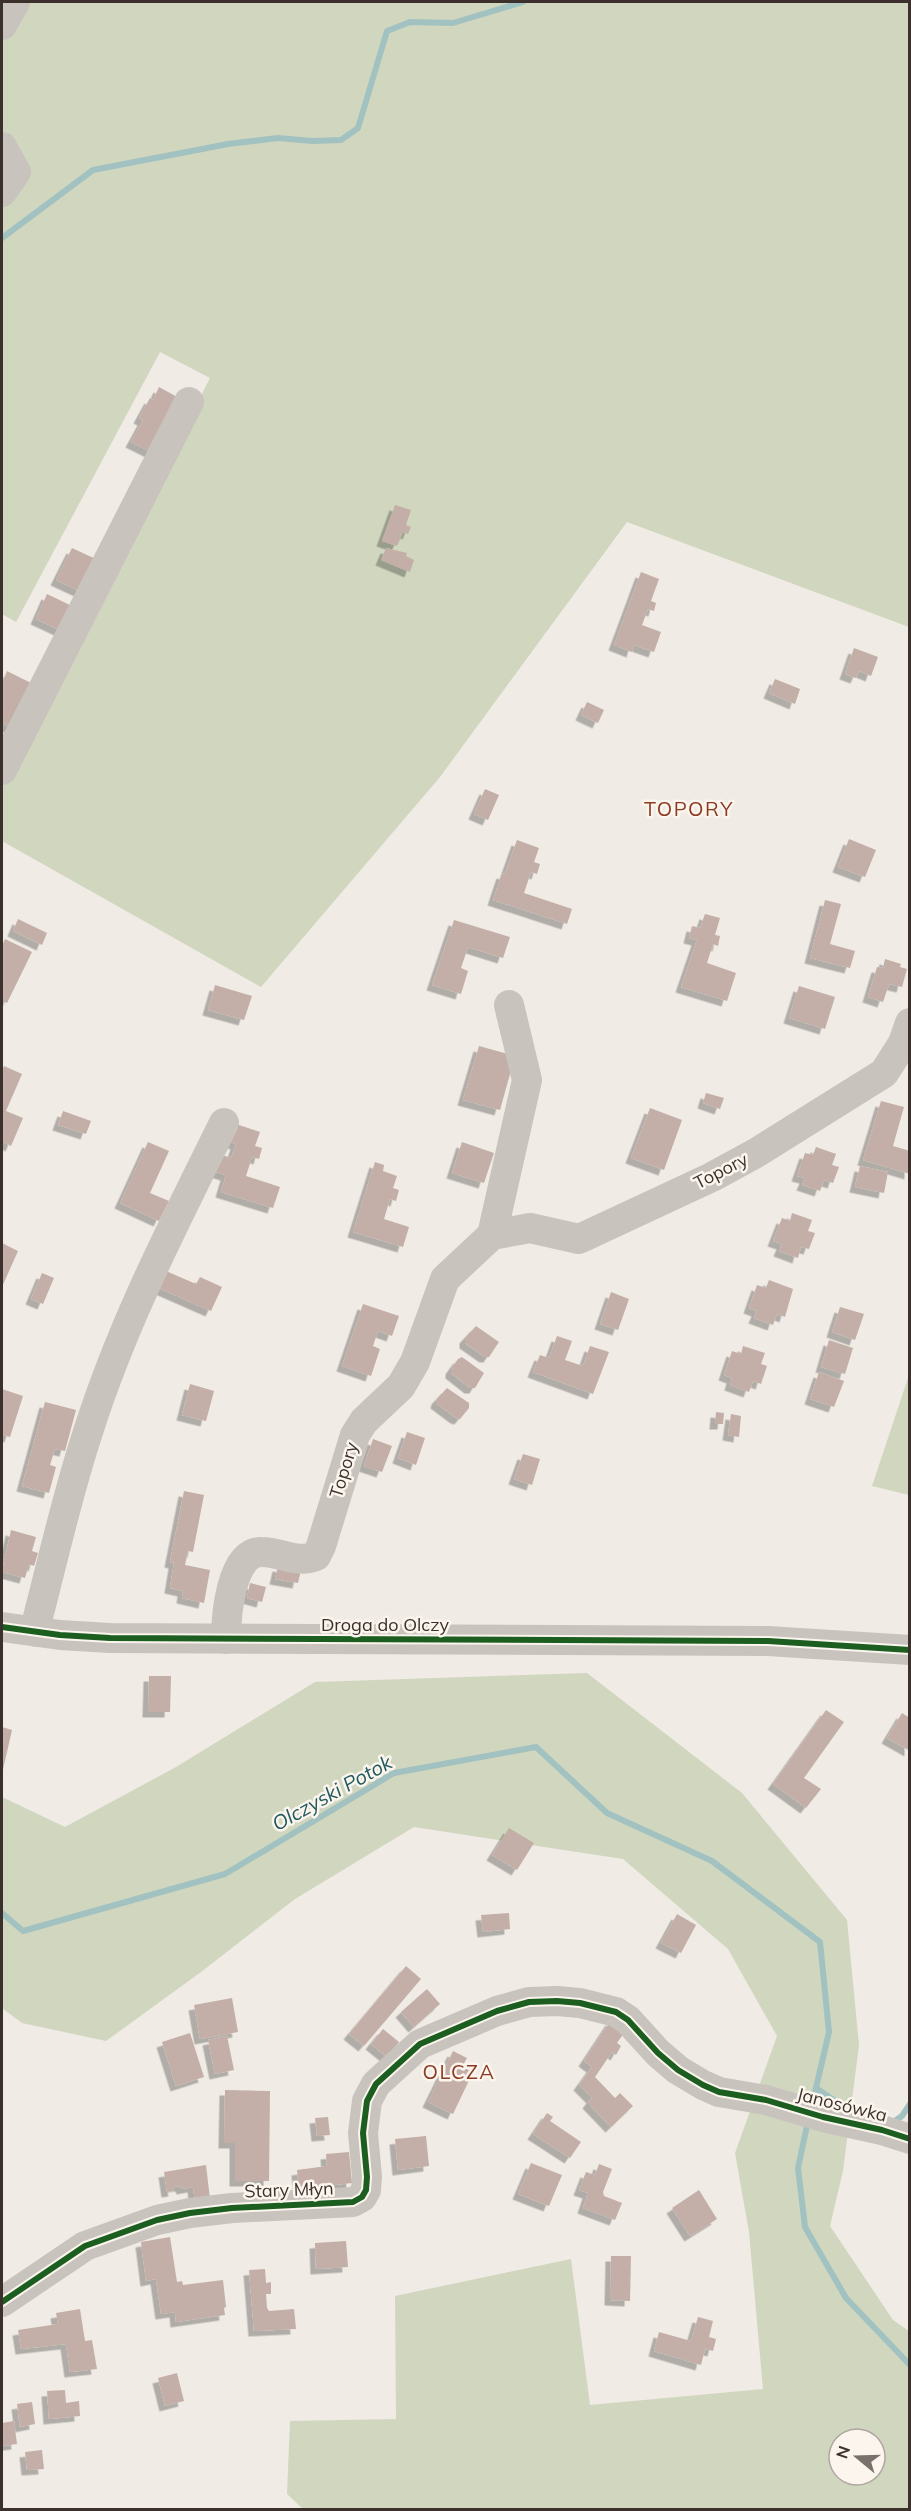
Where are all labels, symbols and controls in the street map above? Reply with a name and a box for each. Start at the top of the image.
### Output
district label: TOPORY [644,796,734,821]
street label: Topory [690,1147,752,1194]
street label: Topory [324,1439,363,1501]
street label: Droga do Olczy [321,1613,450,1636]
water label: Olczyski Potok [267,1749,397,1836]
district label: OLCZA [422,2059,496,2084]
street label: Janosówka [795,2082,890,2127]
street label: Stary Młyn [244,2176,334,2203]
north arrow [827,2427,887,2487]
text: N [831,2443,854,2461]

